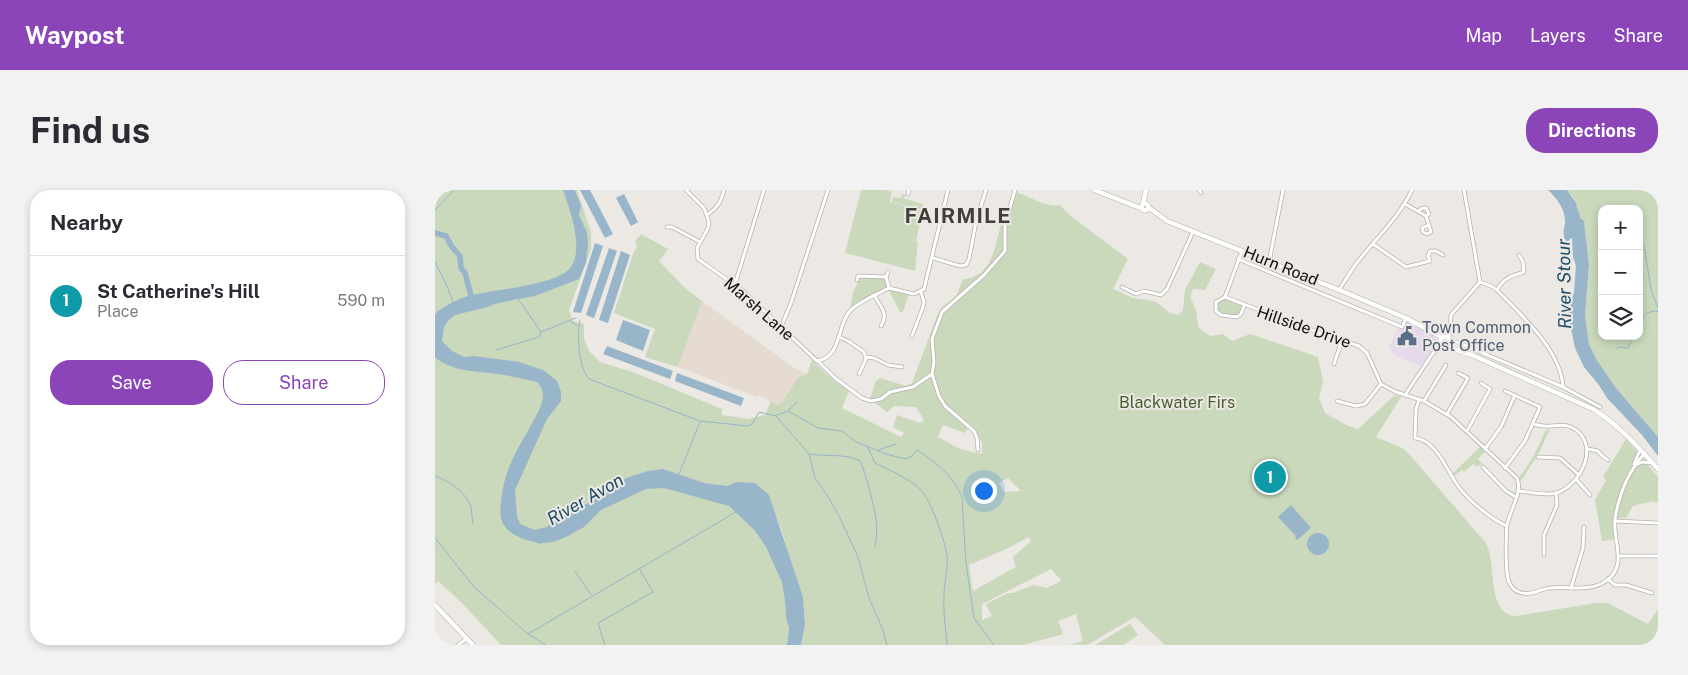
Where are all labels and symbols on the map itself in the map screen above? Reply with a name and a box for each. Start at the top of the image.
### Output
district label: FAIRMILE [905,203,1011,228]
water label: River Stour [1553,238,1575,329]
street label: Hurn Road [1241,242,1321,290]
street label: Marsh Lane [720,273,798,345]
street label: Hillside Drive [1254,302,1354,352]
place label: Town Common Post Office [1422,318,1531,355]
public building icon: Town Common Post Office [1396,325,1418,347]
park label: Blackwater Firs [1119,393,1235,412]
pin: 1 [1254,458,1286,496]
water label: River Avon [543,469,627,529]
your location [971,478,997,504]

